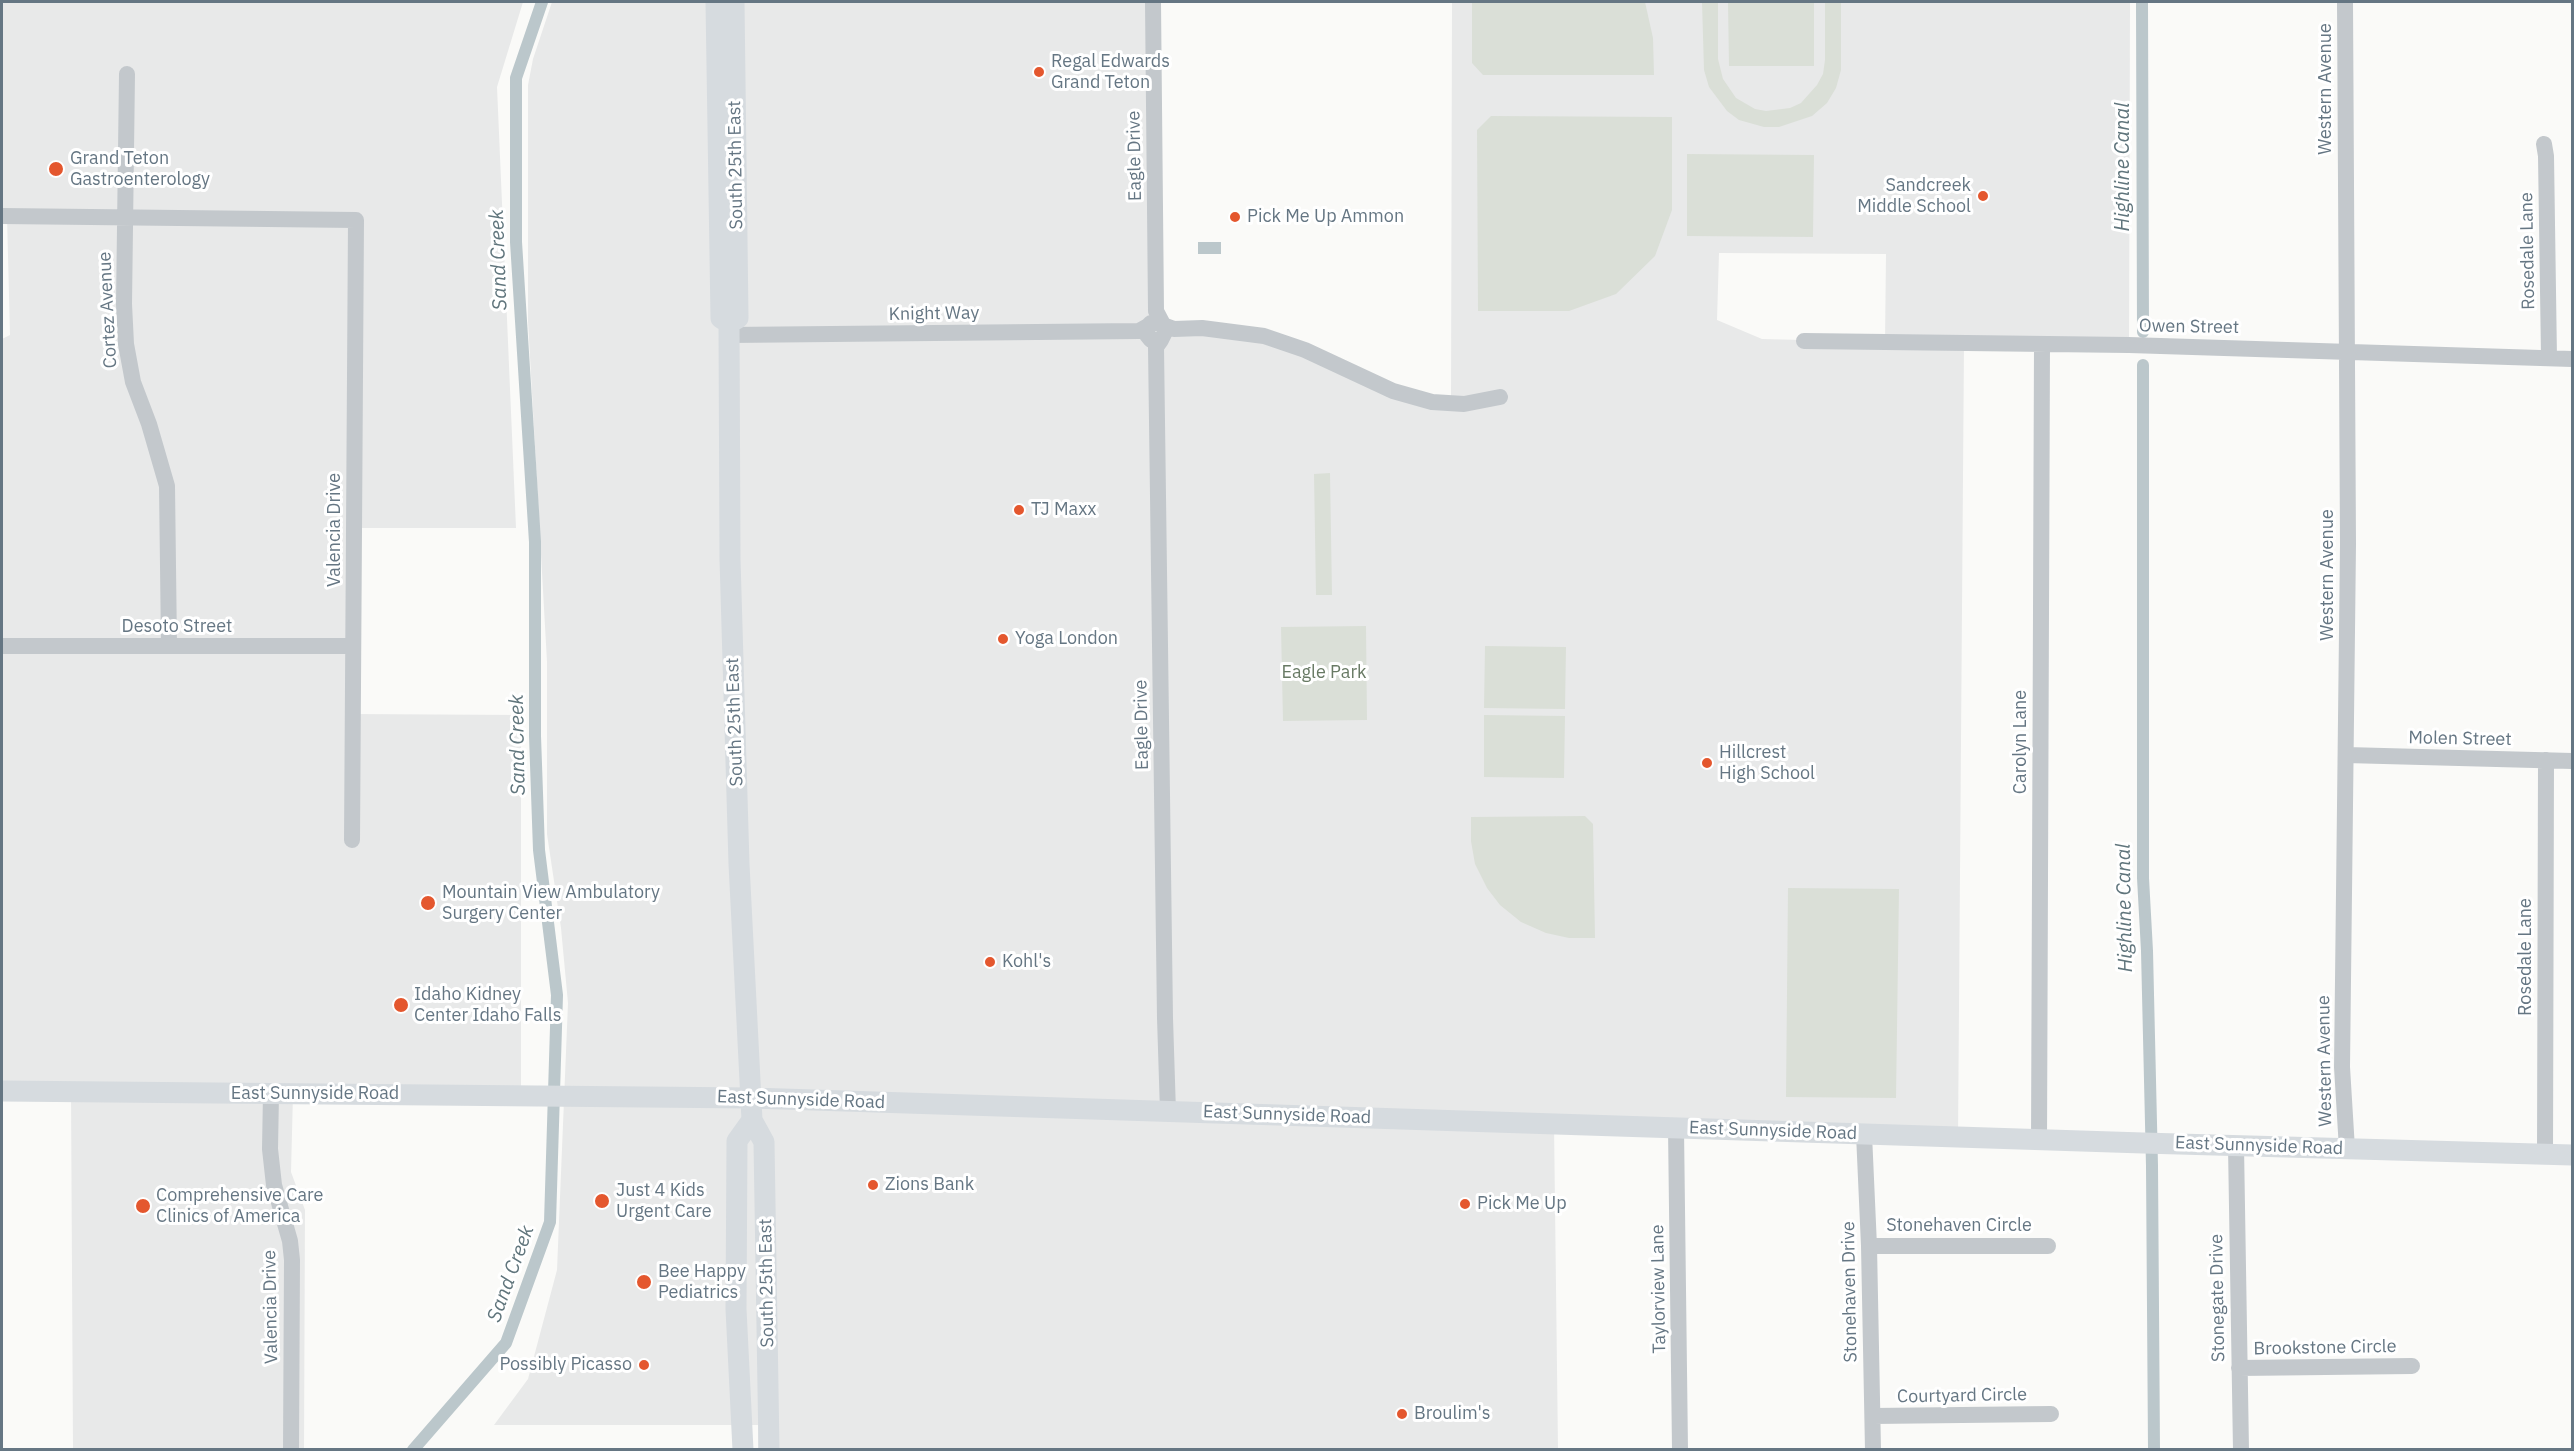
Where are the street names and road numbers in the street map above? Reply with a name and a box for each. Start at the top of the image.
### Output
street label: Western Avenue [2315,23,2337,155]
street label: South 25th East [724,100,748,230]
street label: Eagle Drive [1123,111,1147,201]
street label: Rosedale Lane [2516,192,2540,310]
street label: Cortez Avenue [94,251,122,369]
street label: Knight Way [889,302,979,326]
street label: Owen Street [2139,315,2239,339]
street label: Valencia Drive [324,473,346,587]
street label: Western Avenue [2317,509,2339,641]
street label: Desoto Street [122,616,232,638]
street label: South 25th East [722,657,748,787]
street label: Eagle Drive [1130,680,1154,770]
street label: Carolyn Lane [2010,690,2032,794]
street label: Molen Street [2408,727,2512,751]
street label: Rosedale Lane [2515,898,2537,1016]
street label: Western Avenue [2313,995,2337,1127]
street label: East Sunnyside Road [231,1083,399,1105]
street label: East Sunnyside Road [716,1086,886,1114]
street label: East Sunnyside Road [1202,1101,1372,1129]
street label: East Sunnyside Road [1688,1117,1858,1145]
street label: East Sunnyside Road [2174,1132,2344,1160]
street label: Stonehaven Circle [1886,1215,2032,1237]
street label: South 25th East [755,1218,779,1348]
street label: Stonehaven Drive [1838,1221,1862,1363]
street label: Taylorview Lane [1647,1224,1671,1354]
street label: Stonegate Drive [2206,1234,2230,1362]
street label: Valencia Drive [259,1250,283,1364]
street label: Brookstone Circle [2253,1336,2397,1360]
street label: Courtyard Circle [1897,1384,2027,1408]

